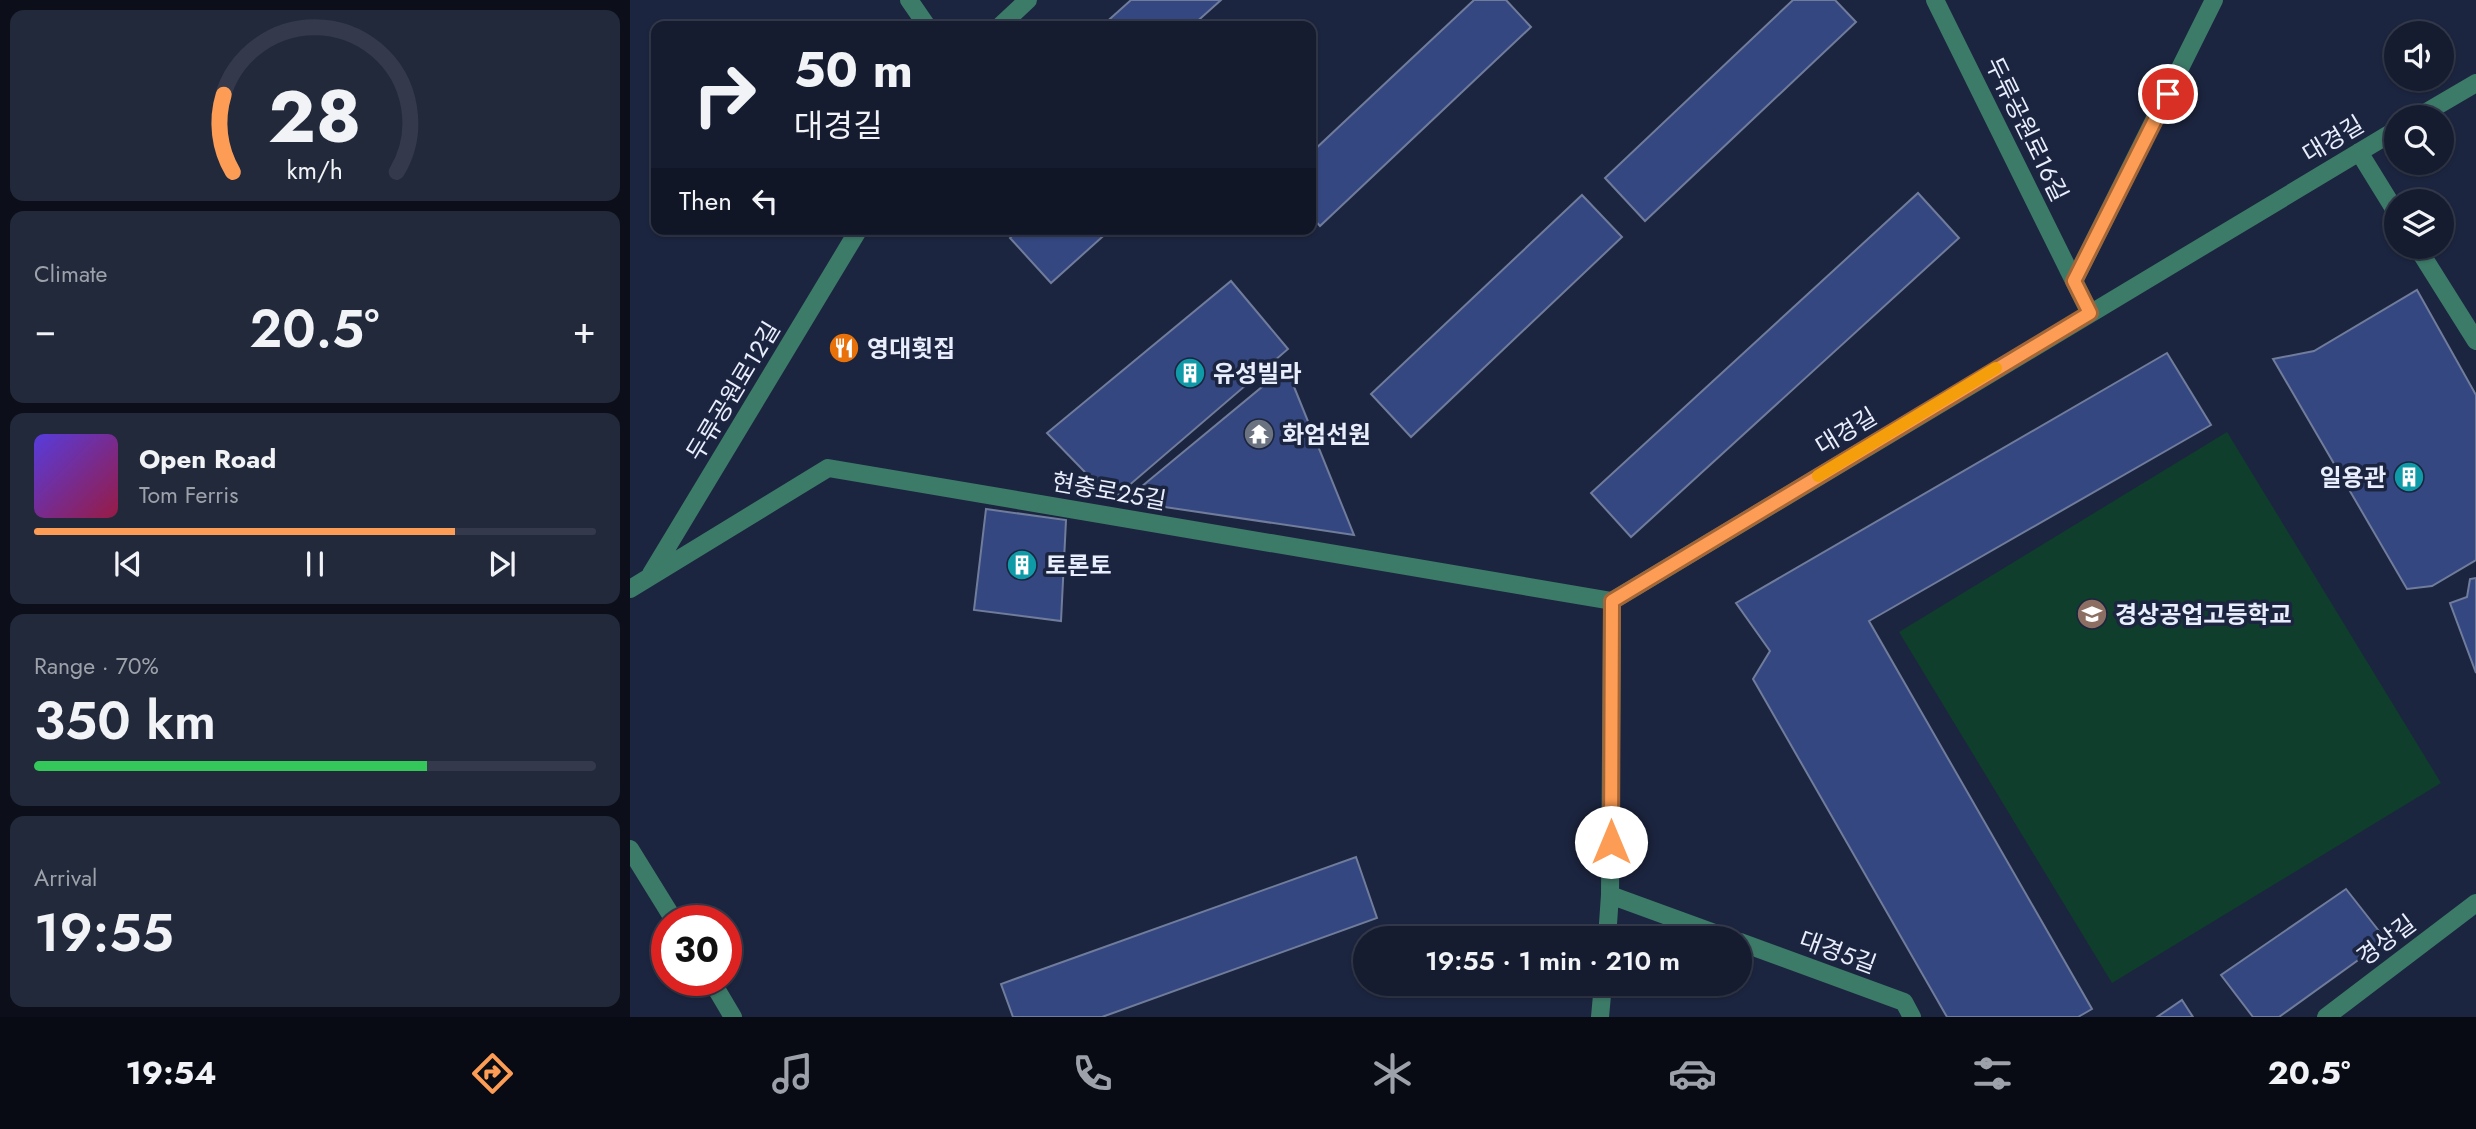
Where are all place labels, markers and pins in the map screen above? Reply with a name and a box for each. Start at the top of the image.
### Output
pin [2138,64,2198,124]
restaurant icon: 영대횟집 [827,331,861,365]
place label: 영대횟집 [867,331,955,366]
building icon: 유성빌라 [1173,356,1207,390]
place label: 유성빌라 [1213,356,1301,391]
temple icon: 화엄선원 [1242,417,1276,451]
place label: 화엄선원 [1282,417,1370,452]
place label: 일용관 [2320,460,2386,495]
building icon: 일용관 [2392,460,2426,494]
building icon: 토론토 [1005,548,1039,582]
place label: 토론토 [1045,548,1111,583]
school or university icon: 경상공업고등학교 [2075,597,2109,631]
place label: 경상공업고등학교 [2115,597,2292,632]

